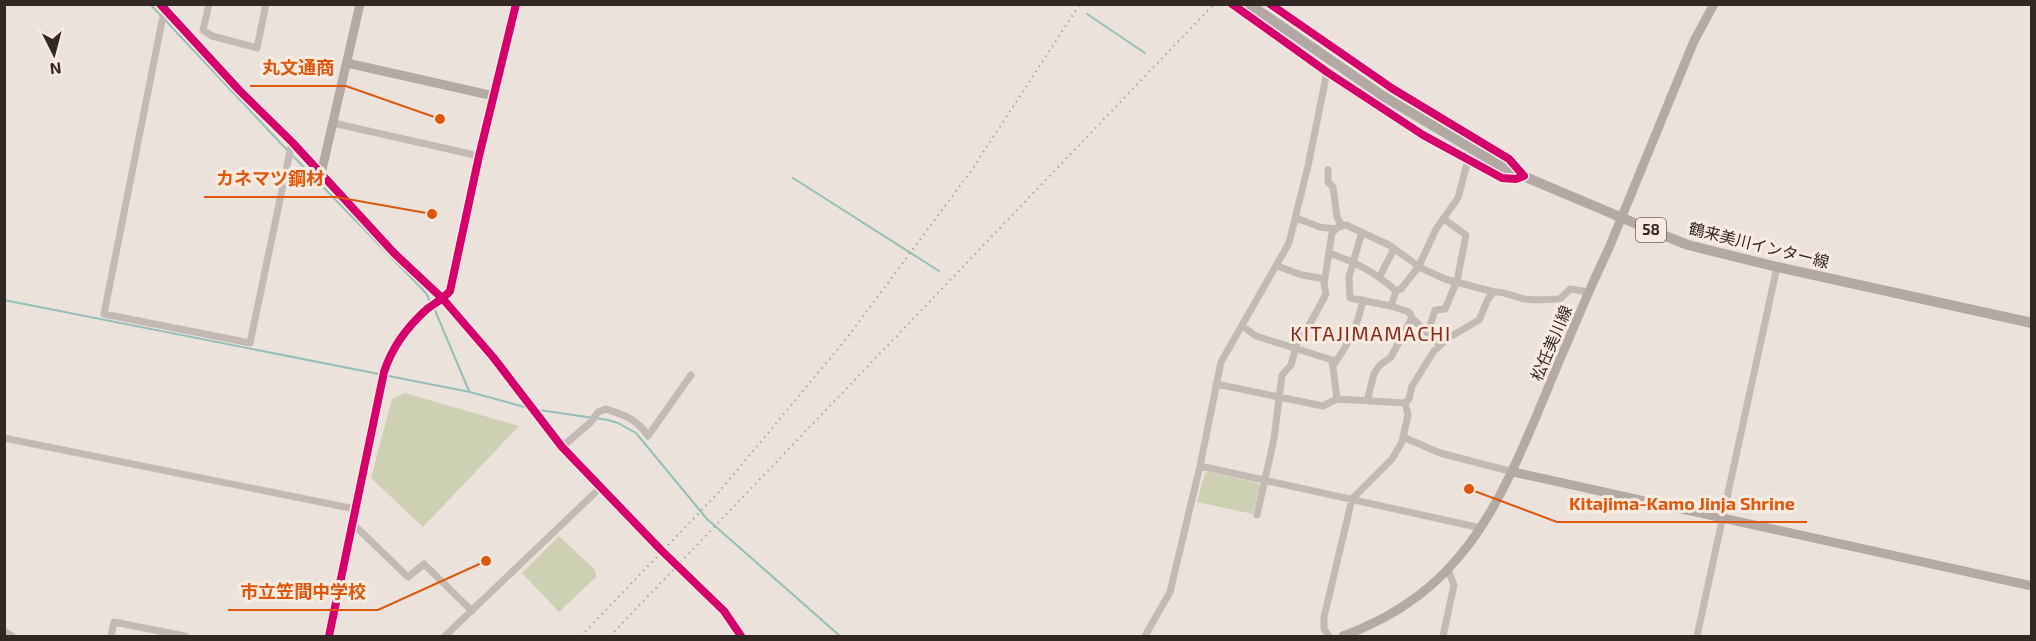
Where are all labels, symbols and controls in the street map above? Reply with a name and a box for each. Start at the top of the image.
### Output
north arrow [24,24,84,84]
callout: 丸文通商 [250,50,346,86]
text: 丸文通商 [262,56,334,78]
text: N [49,59,62,79]
callout: カネマツ鋼材 [204,161,336,197]
text: カネマツ鋼材 [216,167,324,189]
road number: 58 [1636,218,1666,242]
street label: 鶴来美川インター線 [1687,218,1831,271]
street label: 松任美川線 [1526,302,1575,383]
district label: KITAJIMAMACHI [1290,321,1452,345]
callout: Kitajima-Kamo Jinja Shrine [1557,486,1807,522]
text: Kitajima-Kamo Jinja Shrine [1569,492,1795,514]
callout: 市立笠間中学校 [228,574,378,610]
text: 市立笠間中学校 [240,580,366,602]

